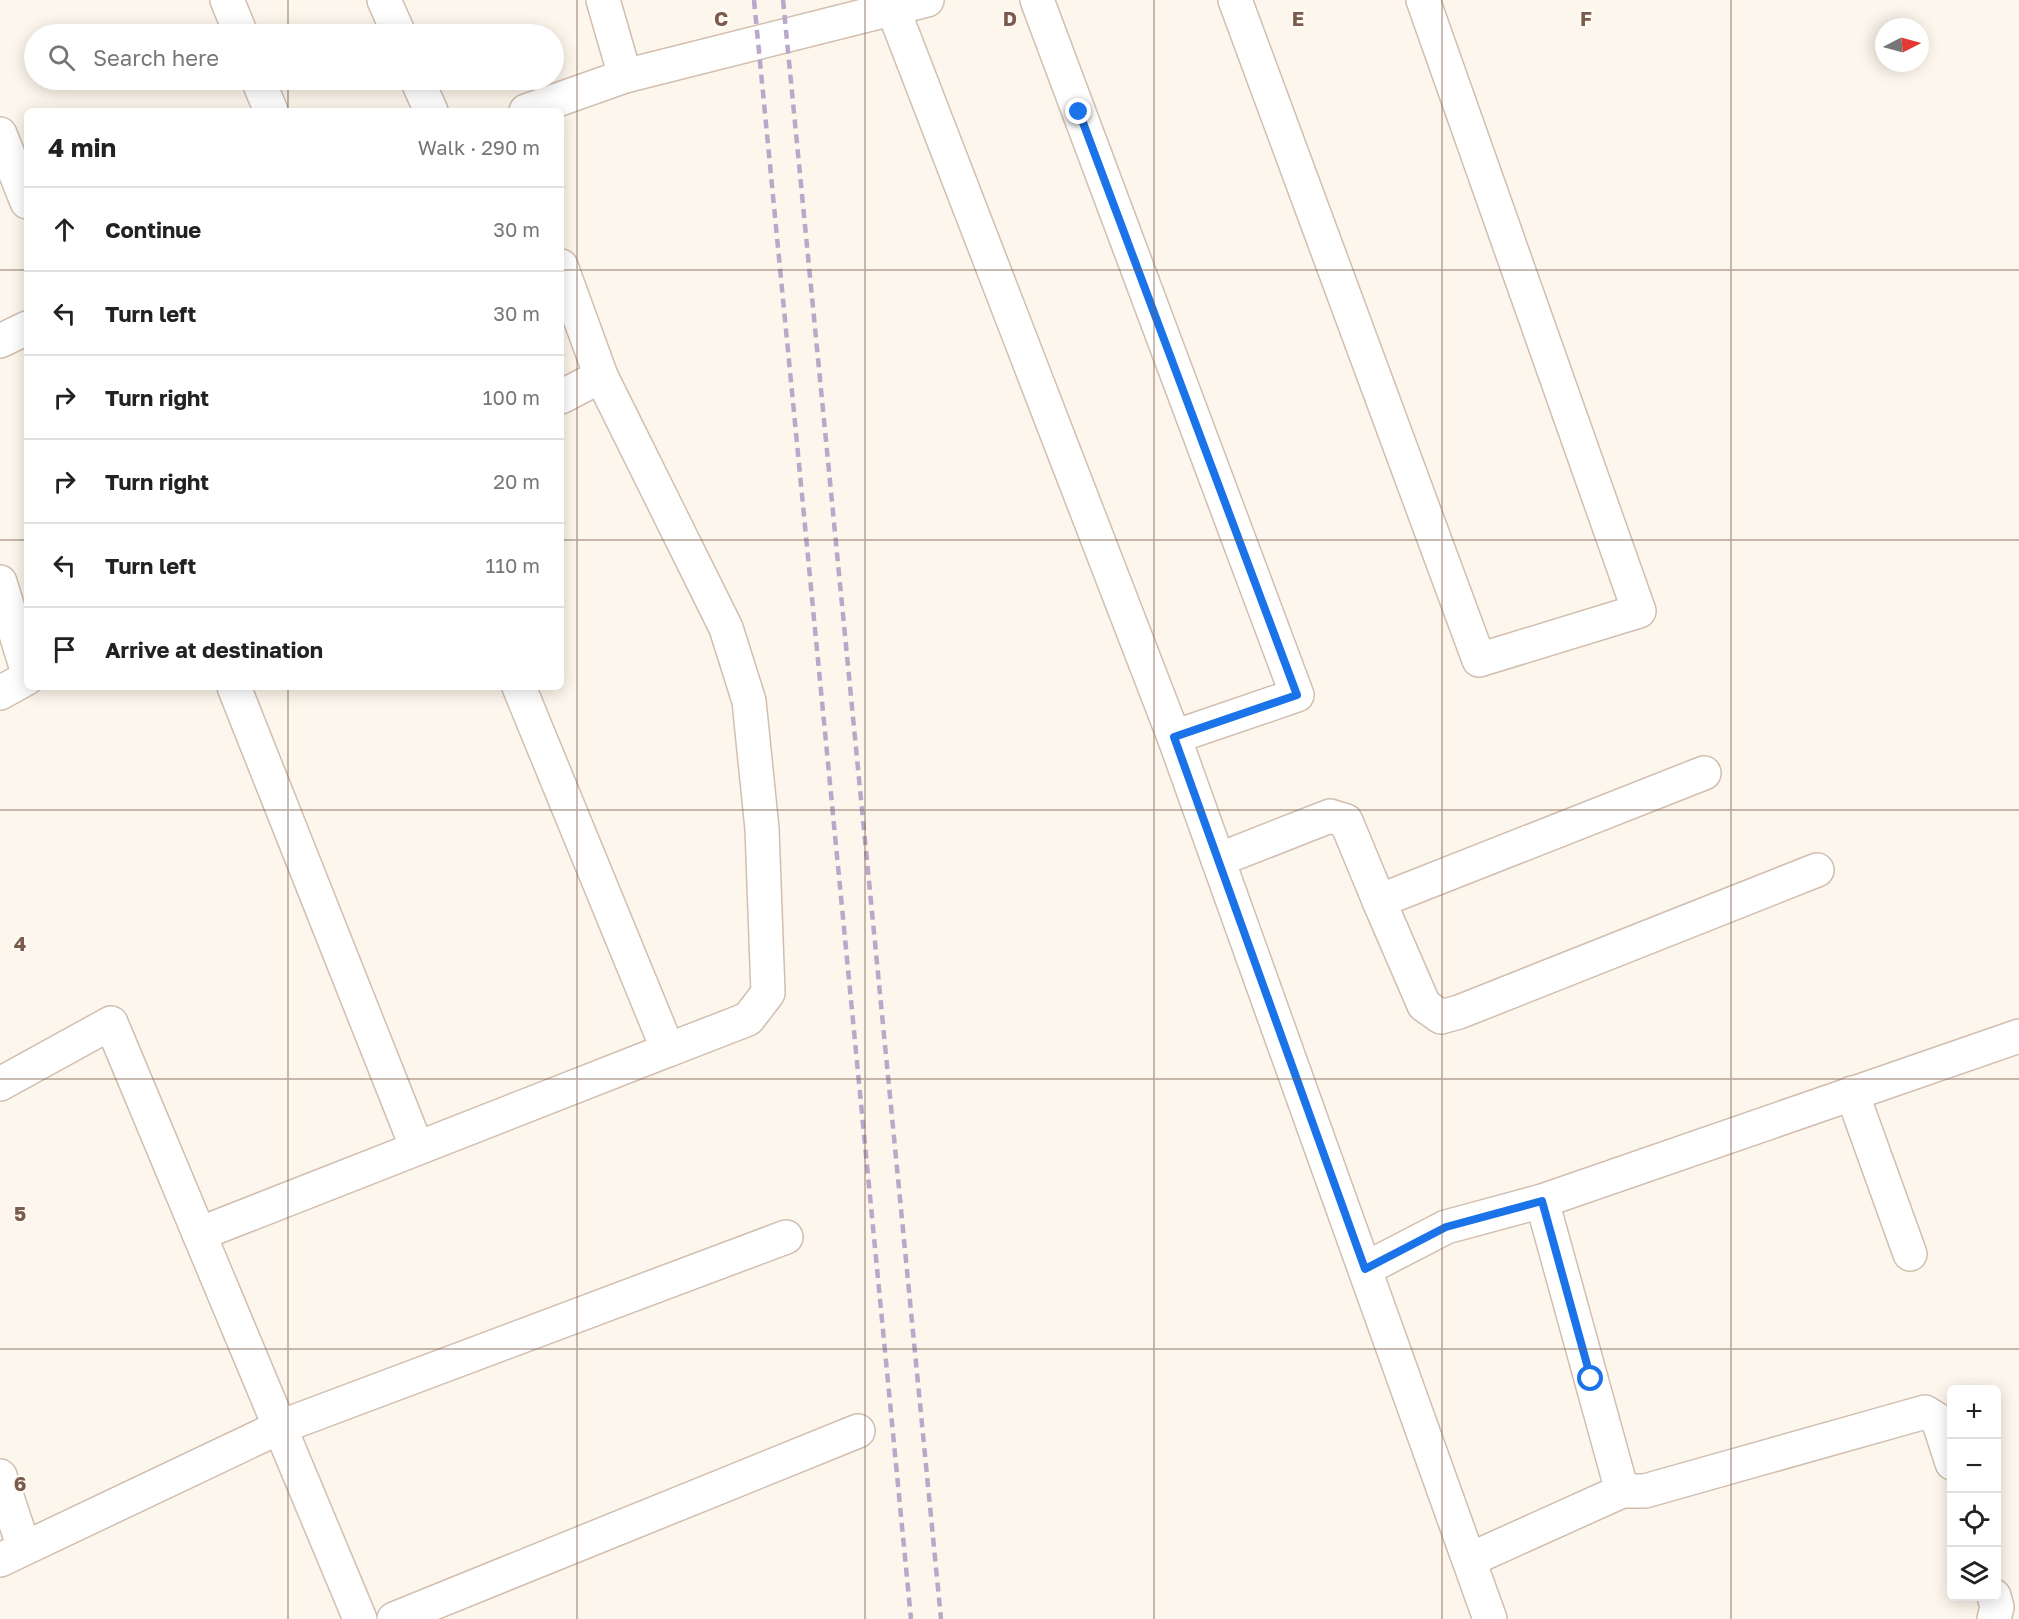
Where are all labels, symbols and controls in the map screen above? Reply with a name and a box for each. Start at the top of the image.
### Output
text: C [714,6,728,30]
text: D [1003,6,1017,30]
text: E [1292,6,1304,30]
text: F [1580,6,1592,30]
north arrow [1875,18,1929,72]
search box [24,24,564,90]
icon: search [45,41,78,74]
text: Search here [93,44,219,71]
route end [1065,98,1091,124]
text: 4 min [48,132,116,163]
text: Walk · 290 m [418,135,540,159]
icon: ahead [48,213,81,246]
text: Continue [105,216,201,243]
text: 30 m [493,217,540,241]
icon: left [48,297,81,330]
text: Turn left [105,300,196,327]
text: 30 m [493,301,540,325]
icon: right [48,381,81,414]
text: Turn right [105,384,209,411]
text: 100 m [483,385,540,409]
icon: right [48,465,81,498]
text: Turn right [105,468,209,495]
text: 20 m [493,469,540,493]
icon: left [48,549,81,582]
text: Turn left [105,552,196,579]
text: 110 m [486,553,540,577]
icon: arrive [48,633,81,666]
text: Arrive at destination [105,636,323,663]
text: 4 [14,931,26,955]
text: 5 [14,1201,26,1225]
route start [1577,1365,1603,1391]
map controls [1947,1385,2001,1601]
button: + [1947,1385,2001,1439]
button: − [1947,1439,2001,1493]
text: 6 [14,1471,26,1495]
button: locate [1947,1493,2001,1547]
button: layers [1947,1547,2001,1601]

